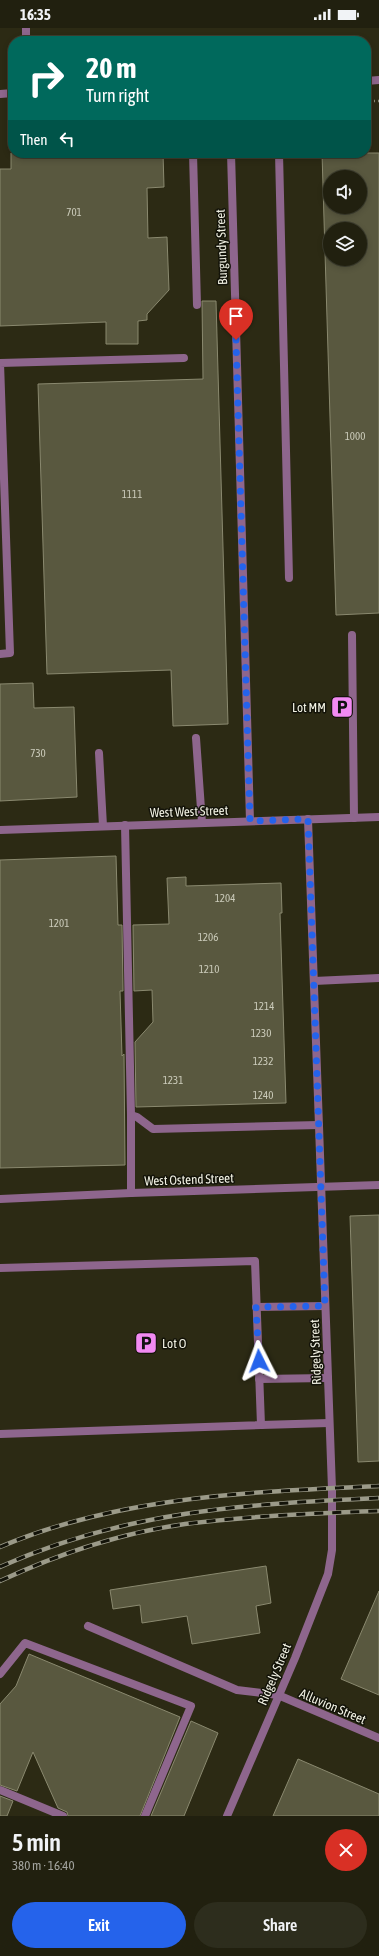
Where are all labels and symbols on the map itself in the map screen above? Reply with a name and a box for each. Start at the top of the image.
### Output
house number: 701 [66,206,82,218]
street label: Burgundy Street [213,209,230,285]
pin [219,299,253,340]
house number: 1000 [345,430,365,442]
house number: 1111 [122,488,142,500]
parking icon: Lot MM [329,694,355,720]
place label: Lot MM [292,700,326,715]
house number: 730 [30,747,46,759]
street label: West West Street [149,803,229,820]
house number: 1204 [215,892,235,904]
house number: 1201 [49,917,69,929]
house number: 1206 [198,931,218,943]
house number: 1210 [199,963,219,975]
house number: 1214 [254,1000,274,1012]
house number: 1230 [251,1027,271,1039]
house number: 1232 [253,1055,273,1067]
house number: 1231 [163,1074,183,1086]
house number: 1240 [253,1089,273,1101]
street label: West Ostend Street [144,1170,234,1189]
street label: Ridgely Street [307,1319,324,1385]
parking icon: Lot O [133,1330,159,1356]
place label: Lot O [162,1336,187,1351]
position arrow [238,1340,280,1382]
street label: Ridgely Street [255,1641,294,1707]
street label: Alluvion Street [297,1686,368,1727]

